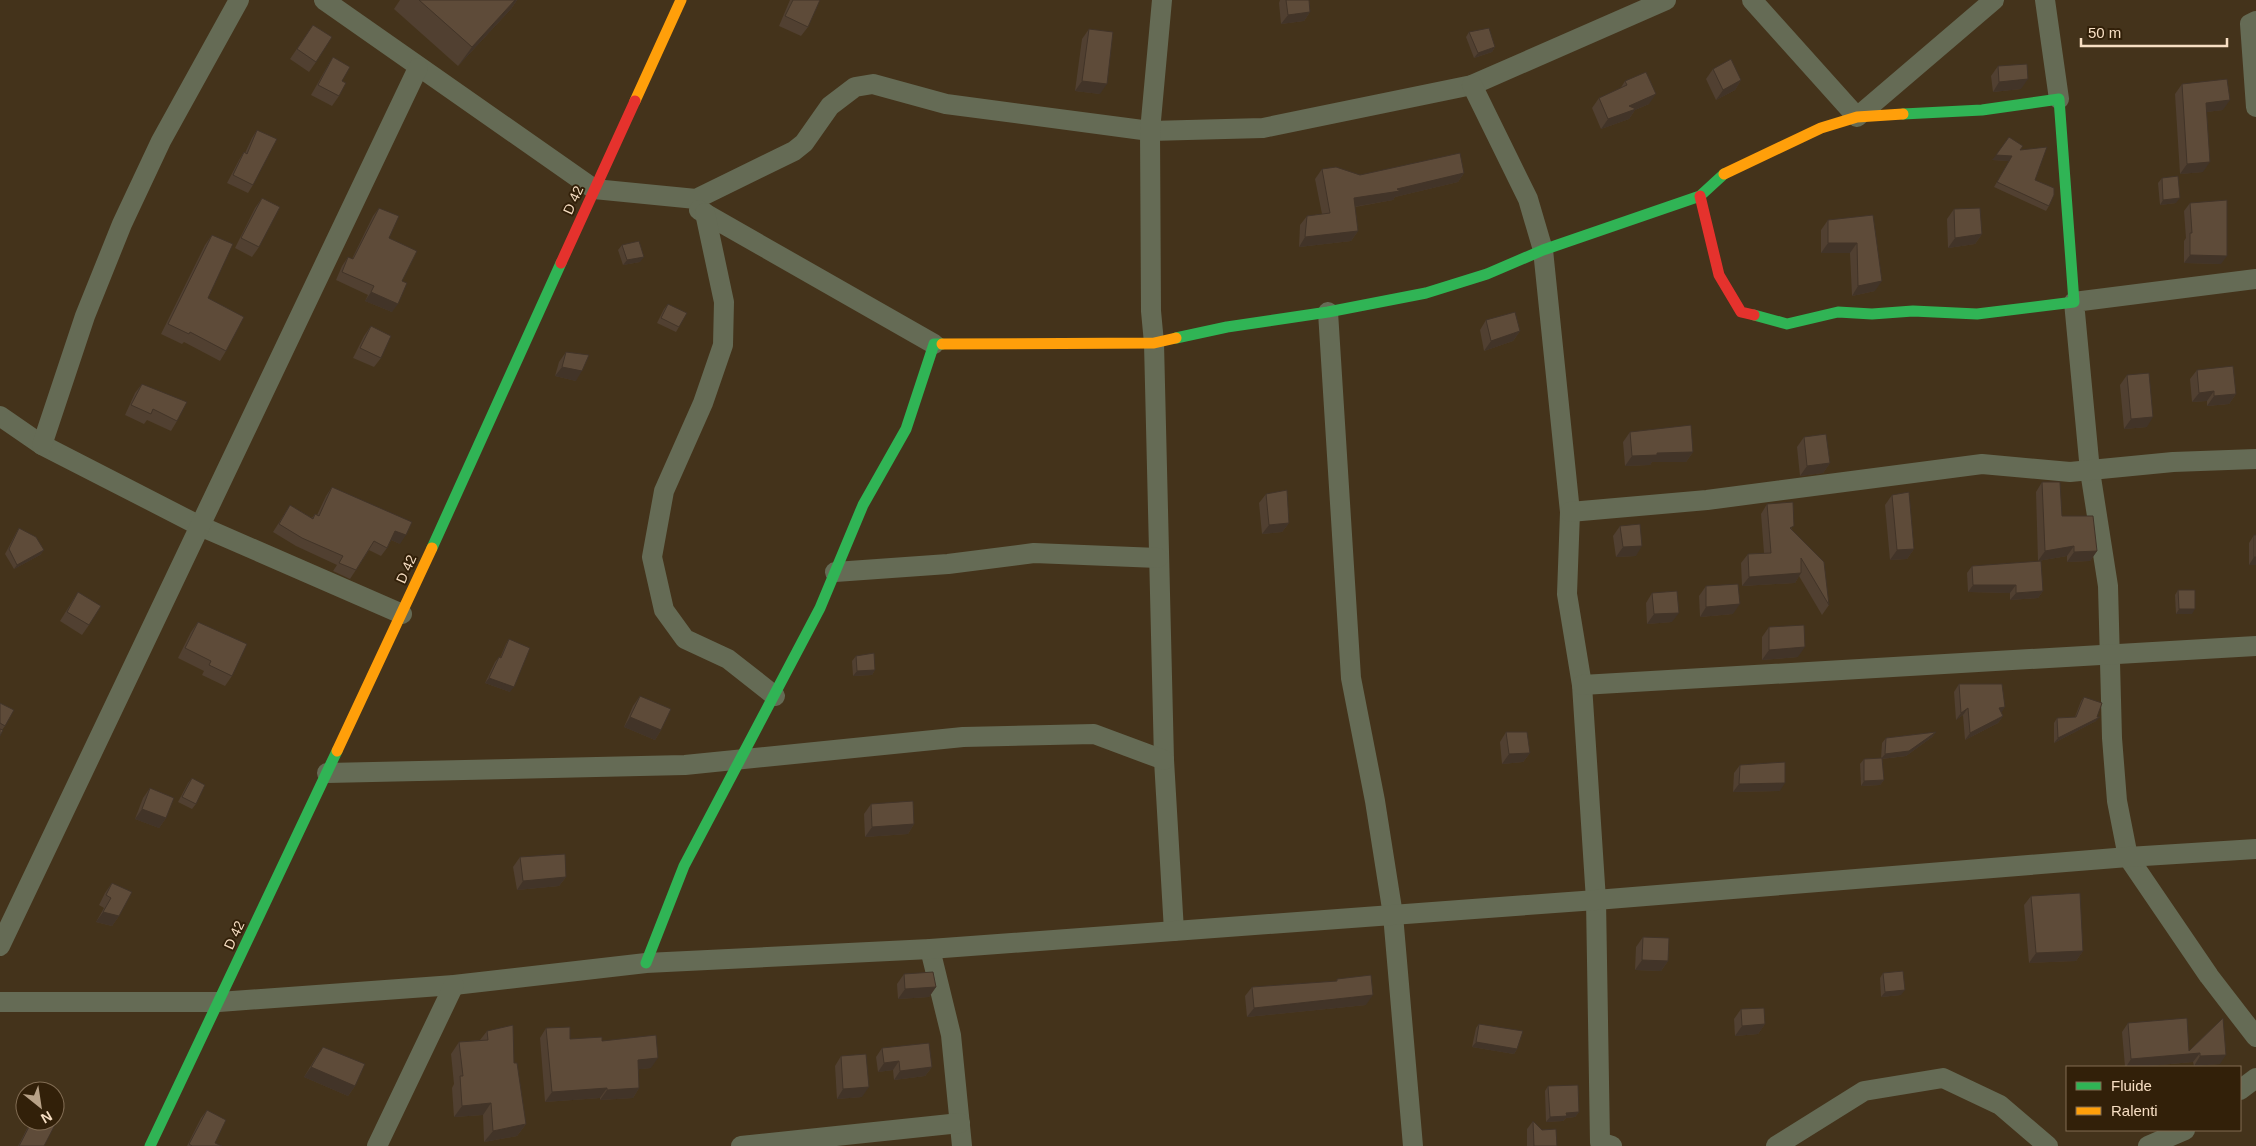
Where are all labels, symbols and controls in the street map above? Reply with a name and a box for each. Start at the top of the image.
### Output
scale bar [2081,15,2227,47]
text: 50 m [2088,24,2121,41]
street label: D 42 [560,183,586,217]
street label: D 42 [393,552,419,586]
street label: D 42 [220,918,248,952]
legend [2066,1066,2241,1131]
text: Fluide [2111,1077,2152,1094]
north arrow [15,1081,65,1131]
text: Ralenti [2111,1102,2158,1119]
text: N [38,1108,55,1127]

